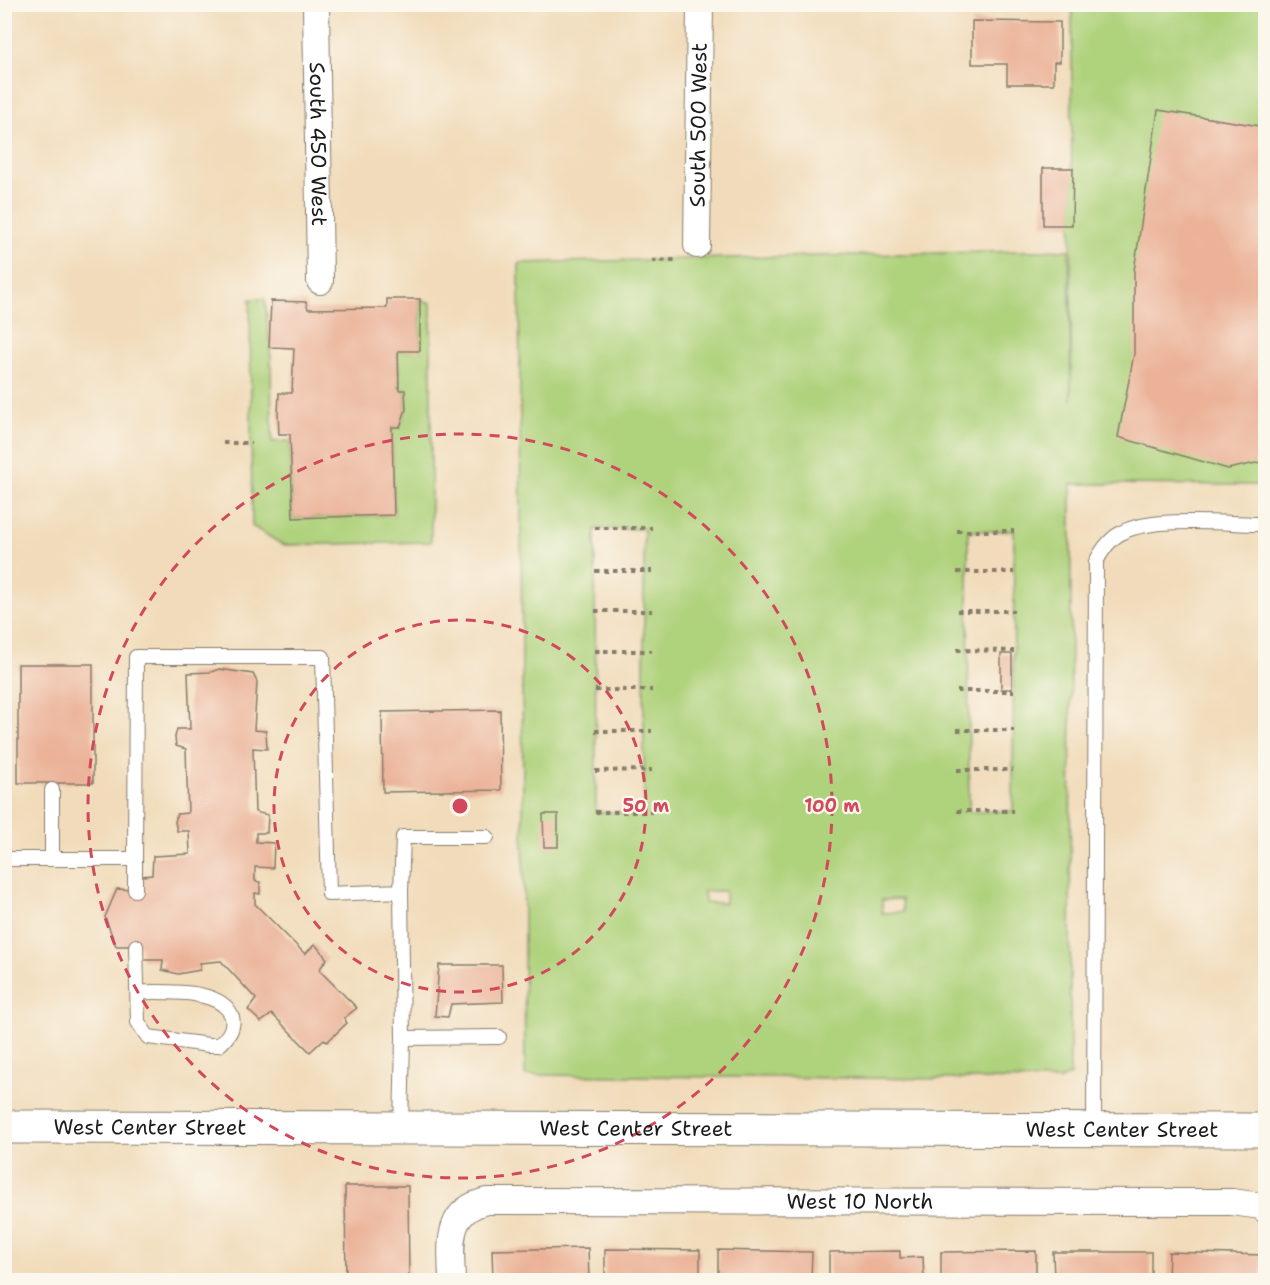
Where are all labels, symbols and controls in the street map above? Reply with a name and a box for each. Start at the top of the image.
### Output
street label: South 500 West [683,43,714,207]
street label: South 450 West [303,62,333,226]
text: 50 m [623,794,670,818]
text: 100 m [804,794,860,818]
centre of rings [450,796,470,816]
street label: West Center Street [53,1113,247,1142]
street label: West Center Street [539,1114,733,1143]
street label: West Center Street [1025,1115,1219,1144]
street label: West 10 North [786,1187,933,1216]

